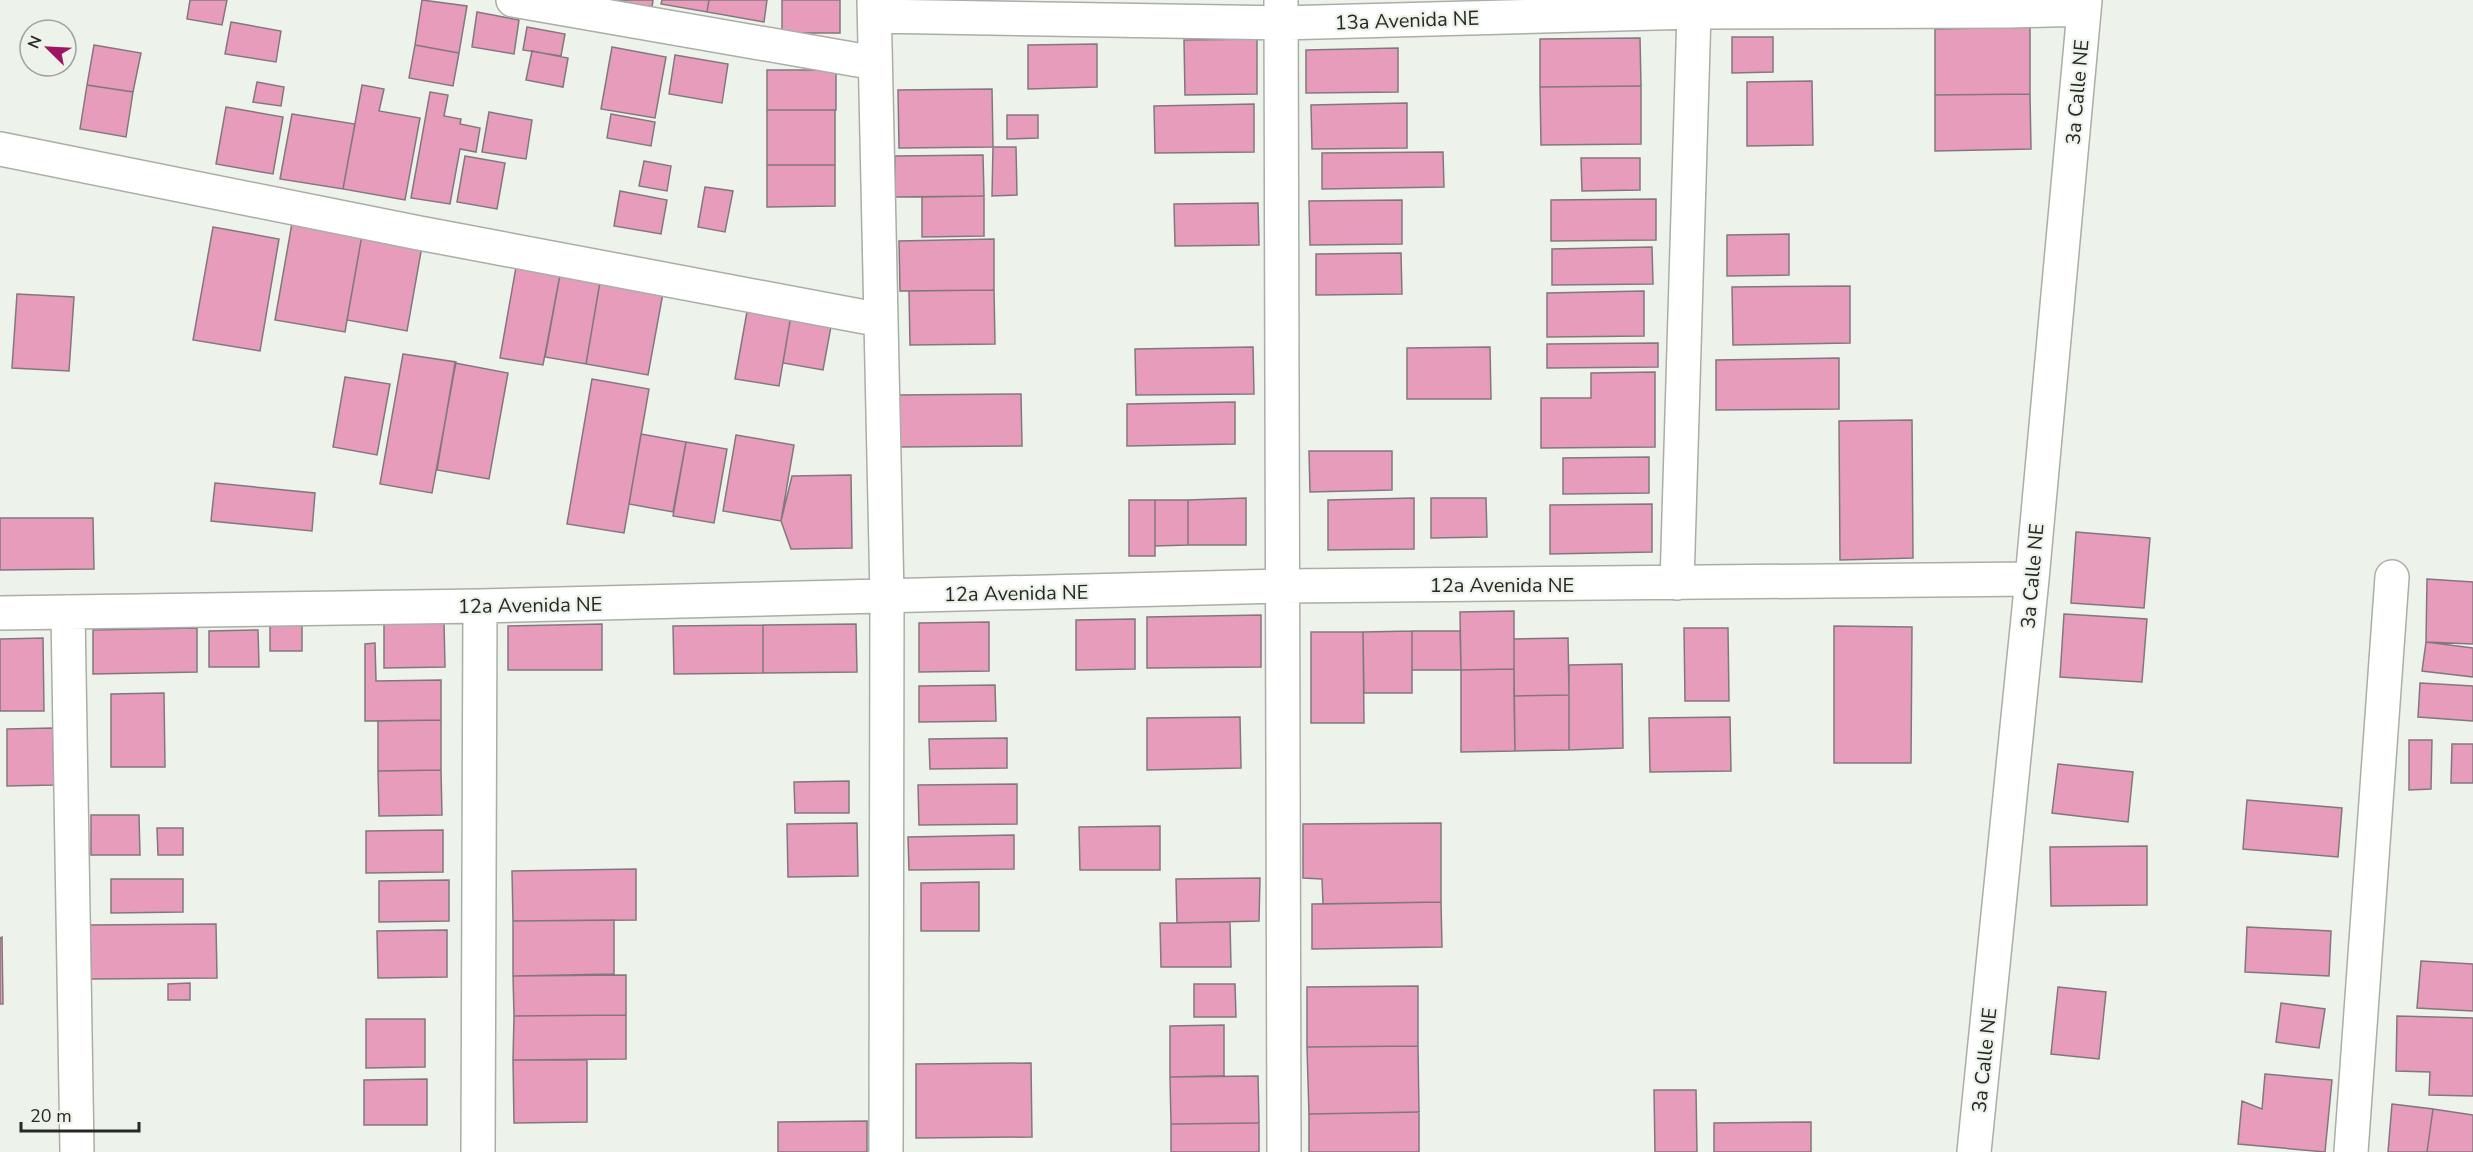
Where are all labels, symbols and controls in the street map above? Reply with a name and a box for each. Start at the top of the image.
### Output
street label: 13a Avenida NE [1334,4,1480,37]
north arrow [18,18,78,78]
text: N [23,32,48,52]
street label: 3a Calle NE [2059,38,2096,146]
street label: 3a Calle NE [2014,522,2051,630]
street label: 12a Avenida NE [1430,572,1574,599]
street label: 12a Avenida NE [944,579,1088,608]
street label: 12a Avenida NE [458,591,602,620]
street label: 3a Calle NE [1966,1006,2003,1114]
scale bar [21,1095,140,1133]
text: 20 m [30,1104,72,1128]

